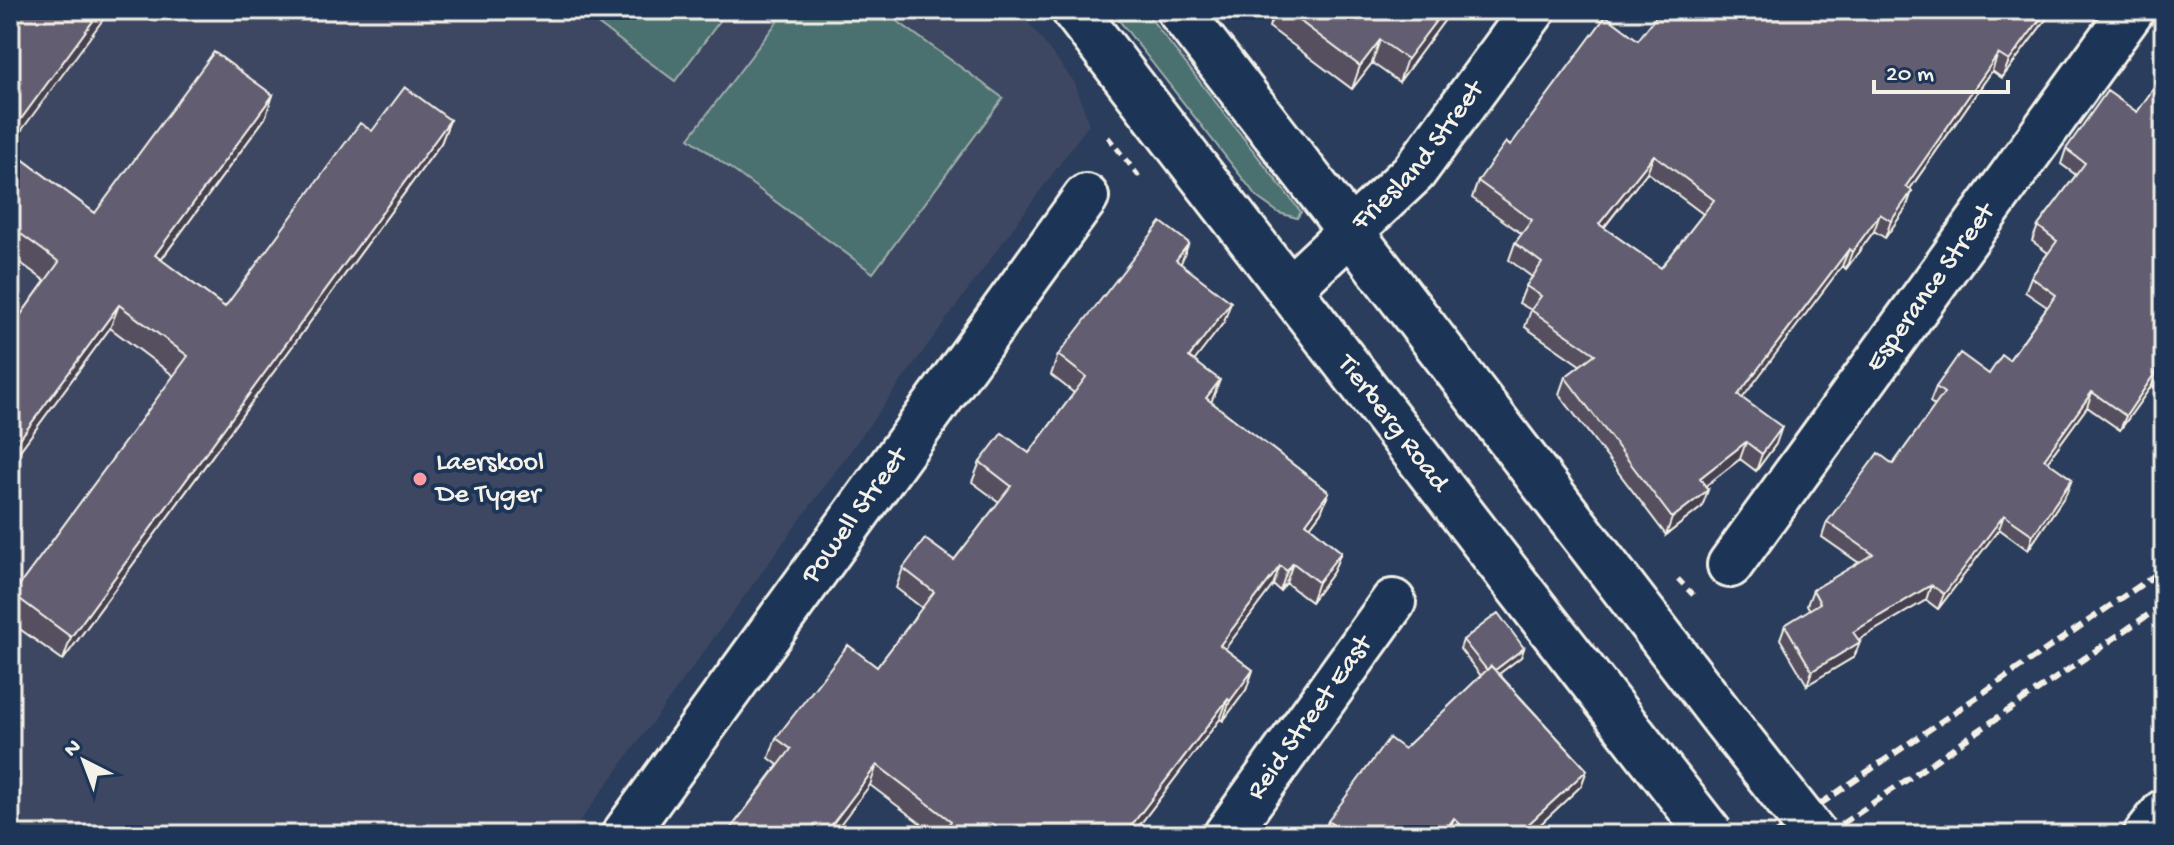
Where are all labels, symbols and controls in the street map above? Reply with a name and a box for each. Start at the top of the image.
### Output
scale bar [1874,44,2008,94]
text: 20 m [1886,61,1934,90]
street label: Friesland Street [1344,73,1493,239]
street label: Esperance Street [1859,195,2004,379]
street label: Tierberg Road [1328,347,1457,501]
street label: Powell Street [794,439,917,591]
place label: Laerskool De Tyger [434,447,544,512]
marker: Laerskool De Tyger [411,470,429,488]
street label: Reid Street East [1240,627,1381,807]
north arrow [44,721,124,801]
text: N [59,735,87,764]

